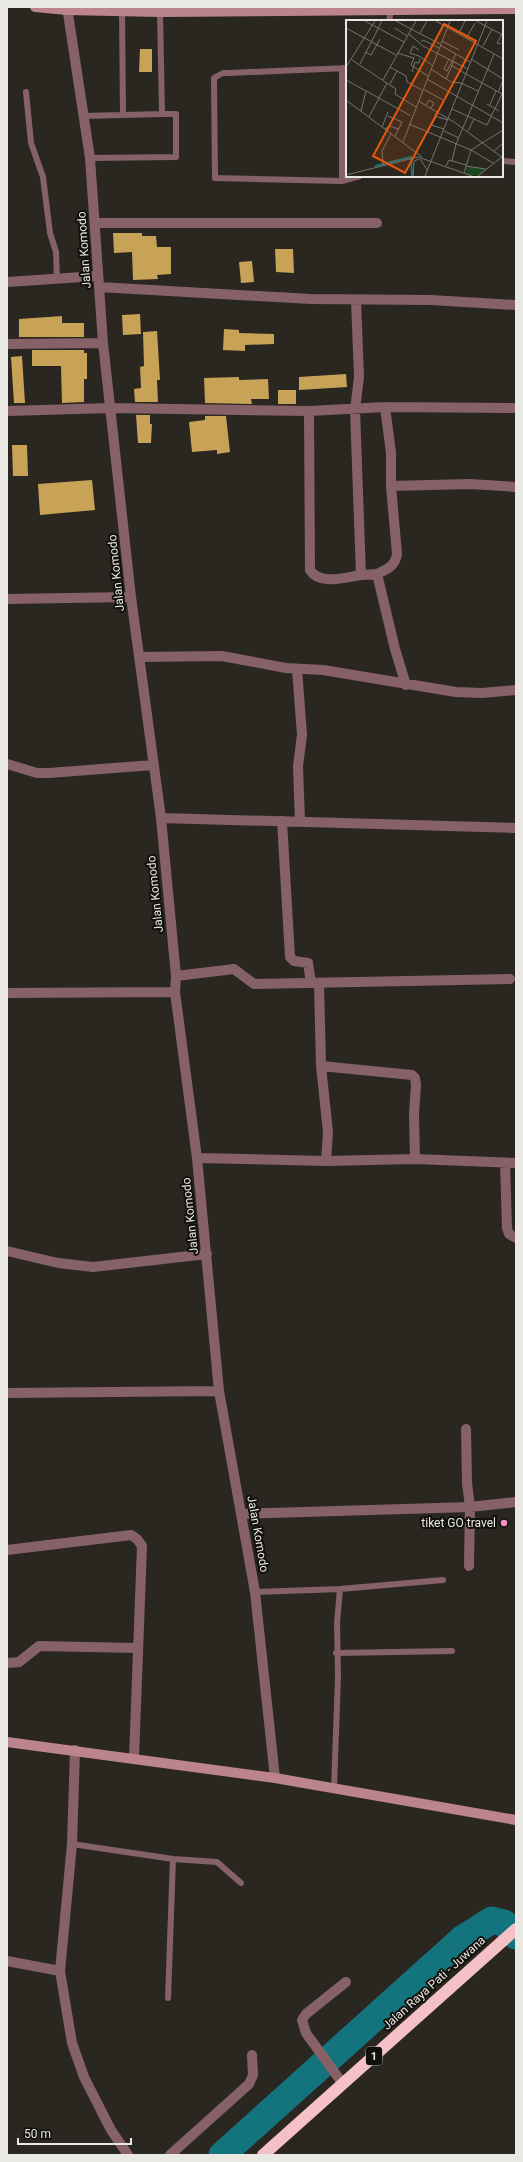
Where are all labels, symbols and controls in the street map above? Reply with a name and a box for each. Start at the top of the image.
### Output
inset map [346,20,503,177]
street label: Jalan Komodo [74,211,94,289]
street label: Jalan Komodo [105,534,127,612]
street label: Jalan Komodo [144,855,166,933]
street label: Jalan Komodo [179,1177,201,1255]
street label: Jalan Komodo [244,1495,272,1573]
place label: tiket GO travel [421,1516,496,1530]
marker: tiket GO travel [499,1518,509,1528]
street label: Jalan Raya Pati - Juwana [380,1933,488,2033]
road number: 1 [366,2047,382,2065]
scale bar [18,2120,131,2146]
text: 50 m [24,2127,51,2141]

